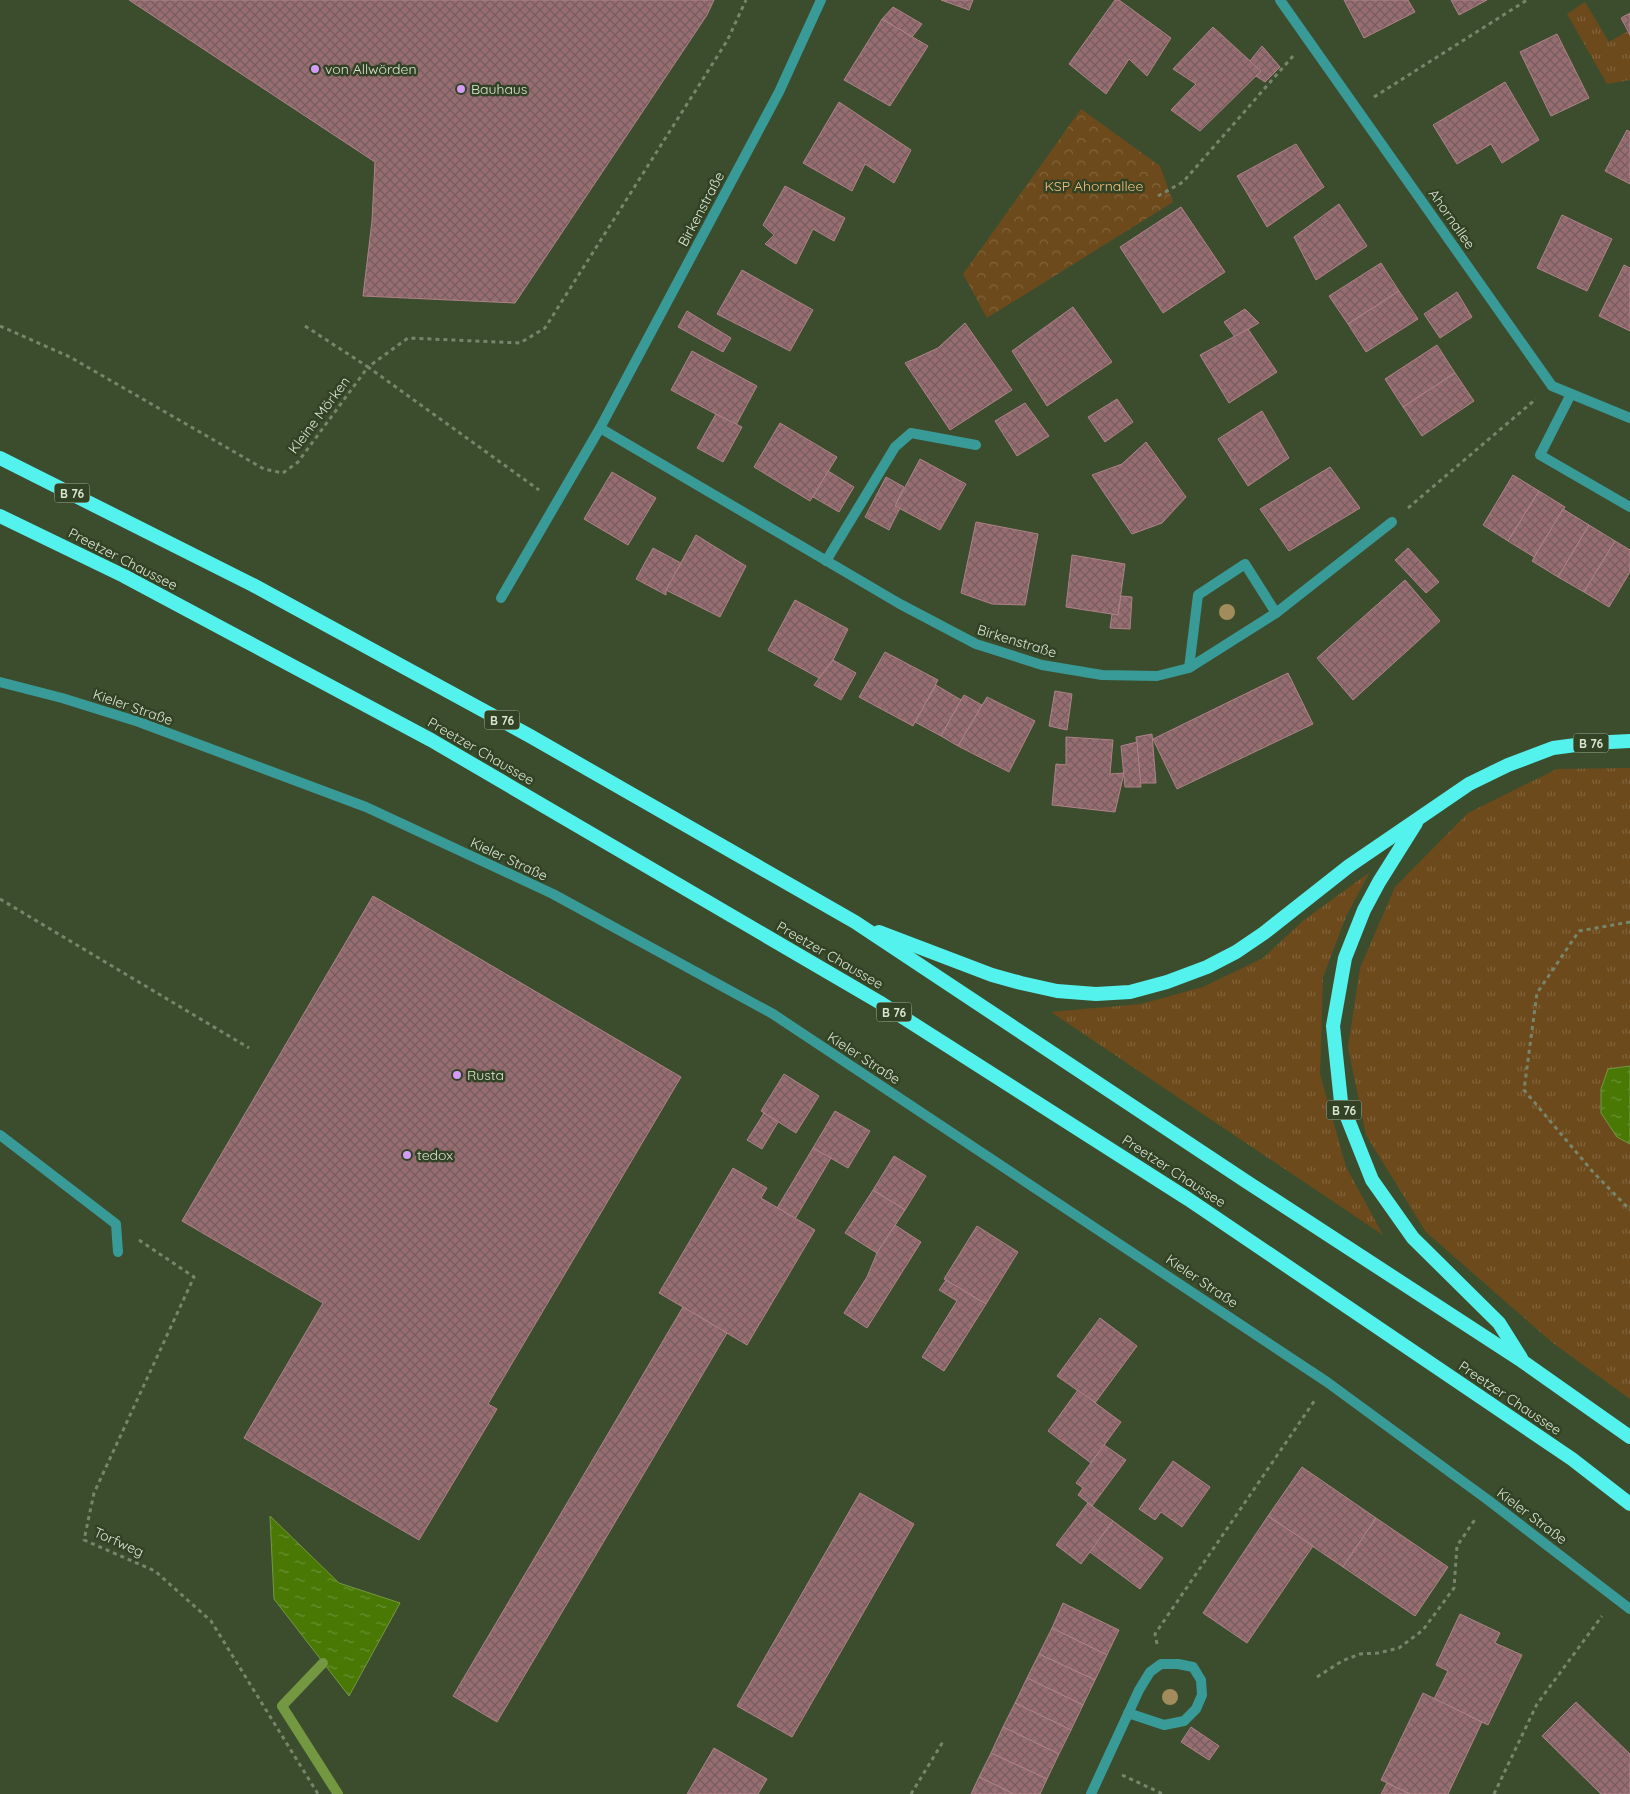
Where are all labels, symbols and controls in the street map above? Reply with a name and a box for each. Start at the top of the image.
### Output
place label: von Allwörden [325,60,417,78]
marker: von Allwörden [309,63,321,75]
place label: Bauhaus [471,80,527,98]
marker: Bauhaus [455,83,467,95]
street label: Birkenstraße [674,168,728,249]
park label: KSP Ahornallee [1045,177,1144,195]
street label: Ahornallee [1425,185,1479,253]
street label: Kleine Mörken [284,373,354,457]
road number: B 76 [54,483,90,502]
street label: Preetzer Chaussee [65,524,181,594]
street label: Birkenstraße [975,620,1059,662]
street label: Kieler Straße [91,685,175,729]
road number: B 76 [484,710,520,730]
street label: Preetzer Chaussee [425,713,538,789]
road number: B 76 [1574,734,1608,752]
street label: Kieler Straße [467,833,551,885]
street label: Preetzer Chaussee [774,917,887,993]
road number: B 76 [876,1002,912,1022]
street label: Kieler Straße [824,1028,904,1088]
place label: Rusta [467,1066,504,1084]
marker: Rusta [451,1069,463,1081]
road number: B 76 [1326,1100,1362,1120]
street label: Preetzer Chaussee [1119,1131,1229,1211]
place label: tedox [417,1146,453,1164]
marker: tedox [401,1149,413,1161]
street label: Kieler Straße [1162,1250,1242,1312]
street label: Preetzer Chaussee [1455,1357,1565,1439]
street label: Kieler Straße [1493,1484,1571,1548]
street label: Torfweg [91,1523,147,1561]

